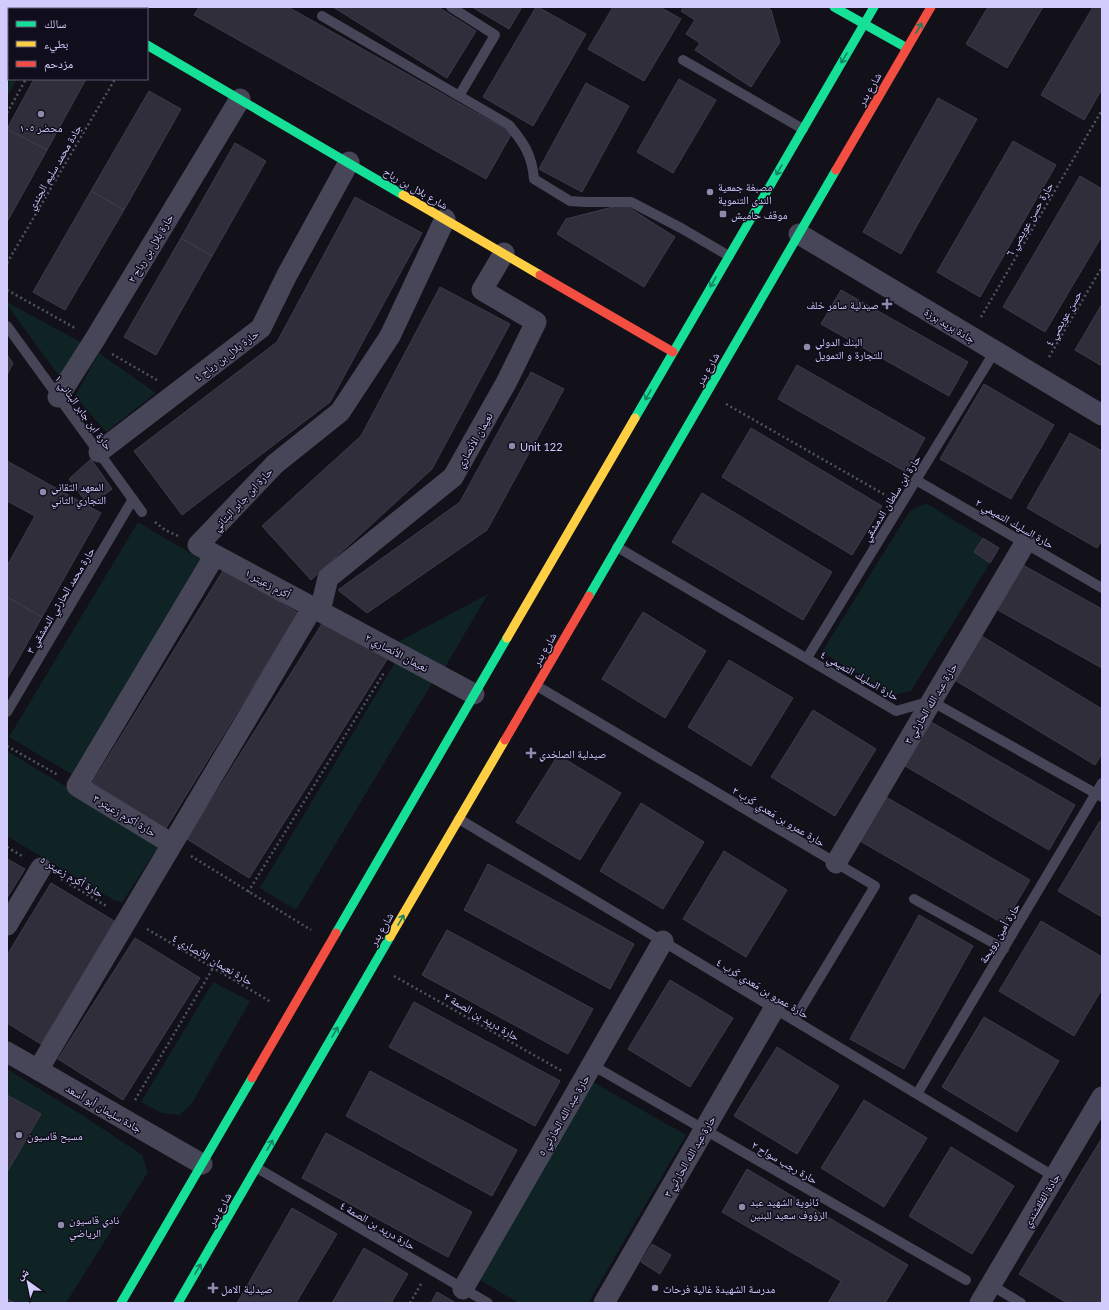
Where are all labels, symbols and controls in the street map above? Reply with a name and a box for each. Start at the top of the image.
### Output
legend [8,8,148,80]
text: سالك [44,16,66,31]
one-way arrow [915,22,923,34]
text: بطيء [44,36,68,54]
one-way arrow [840,52,848,64]
text: مزدحم [44,56,73,72]
street label: شارع بدر [854,70,885,109]
marker: محضر ١٠٥ [36,109,46,119]
place label: محضر ١٠٥ [20,121,63,134]
street label: جادة محمد سليم الجندي [24,122,86,213]
street label: شارع بلال بن رباح [381,164,450,213]
one-way arrow [774,164,782,176]
place label: مصبغة جمعية الندى التنموية [718,180,772,207]
street label: حارة حسن عويصي ٦ [1003,180,1058,260]
marker: مصبغة جمعية الندى التنموية [705,187,715,197]
place label: موقف حاميش [731,208,788,222]
marker: موقف حاميش [718,209,728,219]
street label: حارة بلال بن رباح ٢ [124,211,176,285]
one-way arrow [709,276,717,288]
street label: حسن عويصي ٤ [1042,288,1087,349]
place label: صيدلية سامر خلف [806,298,879,311]
marker: صيدلية سامر خلف [882,299,892,309]
street label: جادة بريد برزة [922,305,978,346]
street label: حارة بلال بن رباح ٤ [191,326,261,384]
place label: البنك الدولي للتجارة و التمويل [815,335,883,362]
marker: البنك الدولي للتجارة و التمويل [802,342,812,352]
street label: شارع بدر [692,350,723,389]
street label: حارة ابن جابر البتاني ١ [50,372,116,454]
one-way arrow [643,389,651,401]
street label: نعيمان الأنصاري [453,410,498,471]
place label: Unit 122 [520,440,563,453]
marker: Unit 122 [507,441,517,451]
street label: حارة ابن سلطان الدمشقي [859,452,925,545]
street label: حارة ابن جابر البتاني [209,465,277,535]
place label: المعهد التقاني التجاري الثاني [51,480,106,508]
marker: المعهد التقاني التجاري الثاني [38,487,48,497]
street label: حارة السليك التميمي ٢ [972,495,1057,553]
street label: حارة محمد الحارثي الدمشقي ٣ [23,544,99,657]
street label: أكرم زعيتر ١ [243,566,293,601]
street label: نعيمان الأنصاري ٢ [362,630,431,677]
street label: شارع بدر [529,630,560,669]
street label: حارة السليك التميمي ٤ [817,647,902,705]
street label: حارة عبد الله الحارثي ٣ [901,660,962,747]
place label: صيدلية الصلخدي [539,747,606,762]
marker: صيدلية الصلخدي [526,748,536,758]
street label: حارة عمرو بن مَعدي كَرب ٢ [729,783,828,851]
street label: حارة أكرم زعيتر ٣ [91,791,159,840]
street label: حارة أكرم زعيتر ٥ [37,853,106,900]
street label: حارة أمين رويحة [976,901,1023,966]
street label: شارع بدر [366,910,397,949]
one-way arrow [397,914,405,926]
street label: حارة نعيمان الأنصاري ٤ [169,931,256,990]
street label: حارة عمرو بن مَعدي كَرب ٤ [713,955,812,1023]
street label: حارة دريد بن الصمة ٢ [441,989,522,1044]
one-way arrow [332,1026,340,1038]
street label: حارة عبد الله الحارثي ٥ [534,1072,594,1159]
street label: جادة سليمان أبو أسعد [63,1081,144,1136]
street label: حارة عبد الله الحارثي ٣ [660,1113,720,1200]
place label: مسبح قاسيون [27,1129,83,1143]
marker: مسبح قاسيون [14,1130,24,1140]
street label: حارة رجب سواح ٢ [749,1138,820,1187]
one-way arrow [267,1139,275,1151]
street label: جادة القلقشندي [1020,1171,1065,1231]
street label: شارع بدر [204,1190,235,1229]
place label: ثانوية الشهيد عبد الرؤوف سعيد للبنين [750,1195,827,1222]
street label: حارة دريد بن الصمة ٤ [337,1198,418,1253]
marker: ثانوية الشهيد عبد الرؤوف سعيد للبنين [737,1202,747,1212]
place label: نادي قاسيون الرياضي [69,1213,119,1241]
marker: نادي قاسيون الرياضي [56,1220,66,1230]
north arrow [8,1262,48,1302]
one-way arrow [194,1263,202,1275]
text: ش [14,1264,32,1284]
place label: صيدلية الامل [221,1282,273,1296]
place label: مدرسة الشهيدة غالية فرحات [663,1282,775,1295]
marker: صيدلية الامل [208,1283,218,1293]
marker: مدرسة الشهيدة غالية فرحات [650,1283,660,1293]

